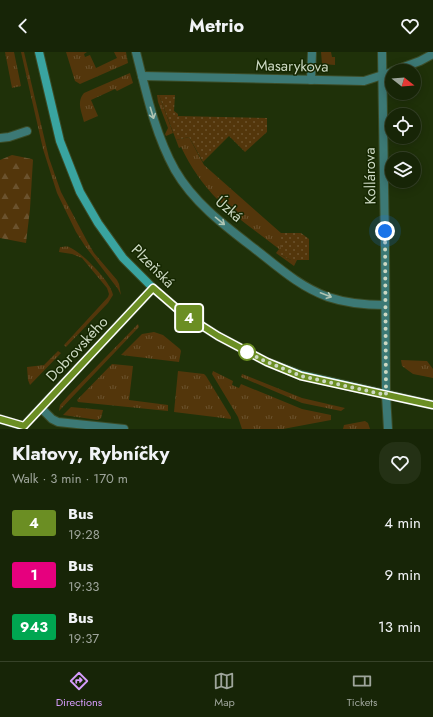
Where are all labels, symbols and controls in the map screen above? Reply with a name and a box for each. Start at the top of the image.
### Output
text: Metrio [189,13,244,39]
icon: back [12,15,34,37]
icon: heart [399,15,421,37]
street label: Masarykova [255,54,329,78]
north arrow [385,64,421,100]
map controls [385,64,421,188]
one-way arrow [149,107,156,120]
button: locate [385,108,421,144]
street label: Kollárova [359,147,381,205]
button: layers [385,152,421,188]
street label: Úzká [210,191,248,227]
one-way arrow [215,217,226,226]
your location [375,221,395,241]
street label: Plzeňská [126,239,180,293]
one-way arrow [320,292,332,300]
line badge: 4 [176,305,202,331]
text: 4 [184,308,194,328]
street label: Dobrovského [41,311,113,387]
unlabelled marker [238,343,256,361]
text: Klatovy, Rybníčky [12,440,169,467]
button: heart [379,442,421,484]
text: Walk · 3 min · 170 m [12,469,128,488]
text: Bus [68,503,93,525]
text: 4 min [384,512,421,534]
text: 4 [29,513,39,533]
text: 19:28 [68,525,100,544]
text: Bus [68,555,93,577]
text: 9 min [384,564,421,586]
text: 1 [30,565,38,585]
text: 19:33 [68,577,99,596]
text: Bus [68,607,93,629]
text: 13 min [378,616,421,638]
text: 943 [20,617,48,637]
text: 19:37 [68,629,99,648]
tab: Directions [56,670,102,710]
tab: Map [213,670,235,710]
tab: Tickets [347,670,377,710]

